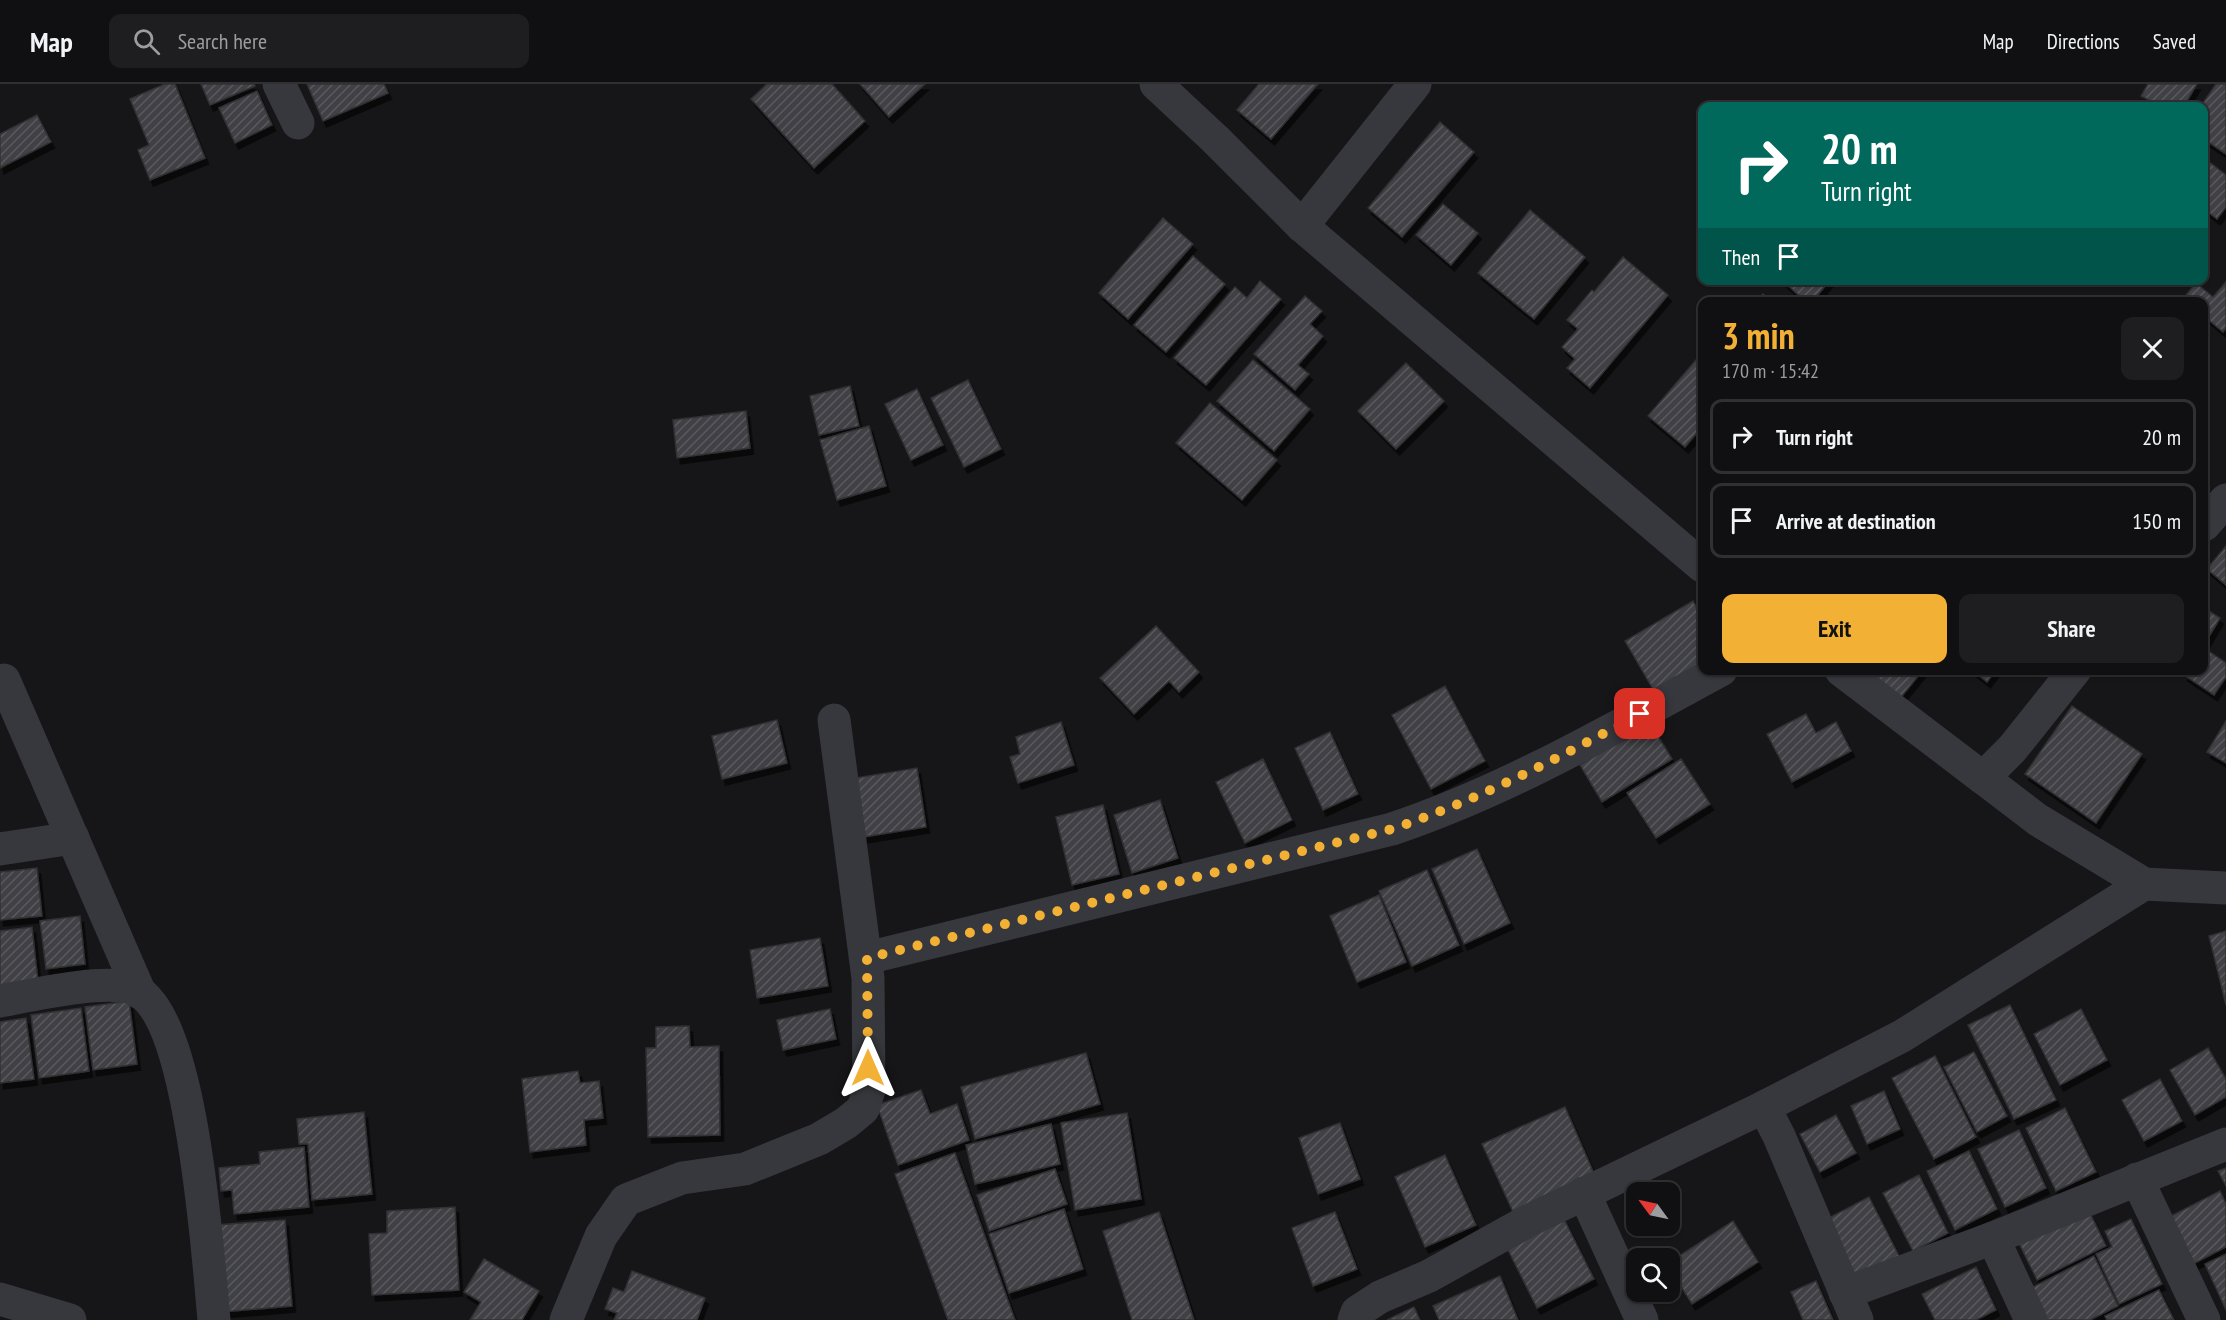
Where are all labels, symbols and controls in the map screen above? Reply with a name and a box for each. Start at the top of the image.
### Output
search box [109,14,529,68]
text: Map [30,23,73,60]
icon: search [130,25,163,58]
text: Search here [178,27,267,55]
text: Map [1983,28,2014,55]
text: Directions [2047,28,2120,55]
text: Saved [2153,28,2196,55]
text: 20 m [1821,121,1898,176]
icon: right [1722,126,1800,204]
text: Turn right [1821,174,1912,208]
icon: arrive [1772,240,1805,273]
text: Then [1722,243,1760,271]
text: 3 min [1722,312,1795,359]
button: close [2121,317,2184,380]
text: 170 m · 15:42 [1722,358,1819,384]
icon: right [1725,420,1758,453]
text: Turn right [1776,423,1853,451]
text: 20 m [2142,423,2181,451]
icon: arrive [1725,504,1758,537]
text: Arrive at destination [1776,507,1936,535]
text: 150 m [2132,507,2181,535]
button: Exit [1722,594,1947,663]
button: Share [1959,594,2184,663]
pin [1614,688,1665,739]
icon: arrive [1623,697,1656,730]
position arrow [836,1036,900,1100]
north arrow [1626,1182,1680,1236]
map controls [1626,1182,1680,1302]
button: search [1626,1248,1680,1302]

